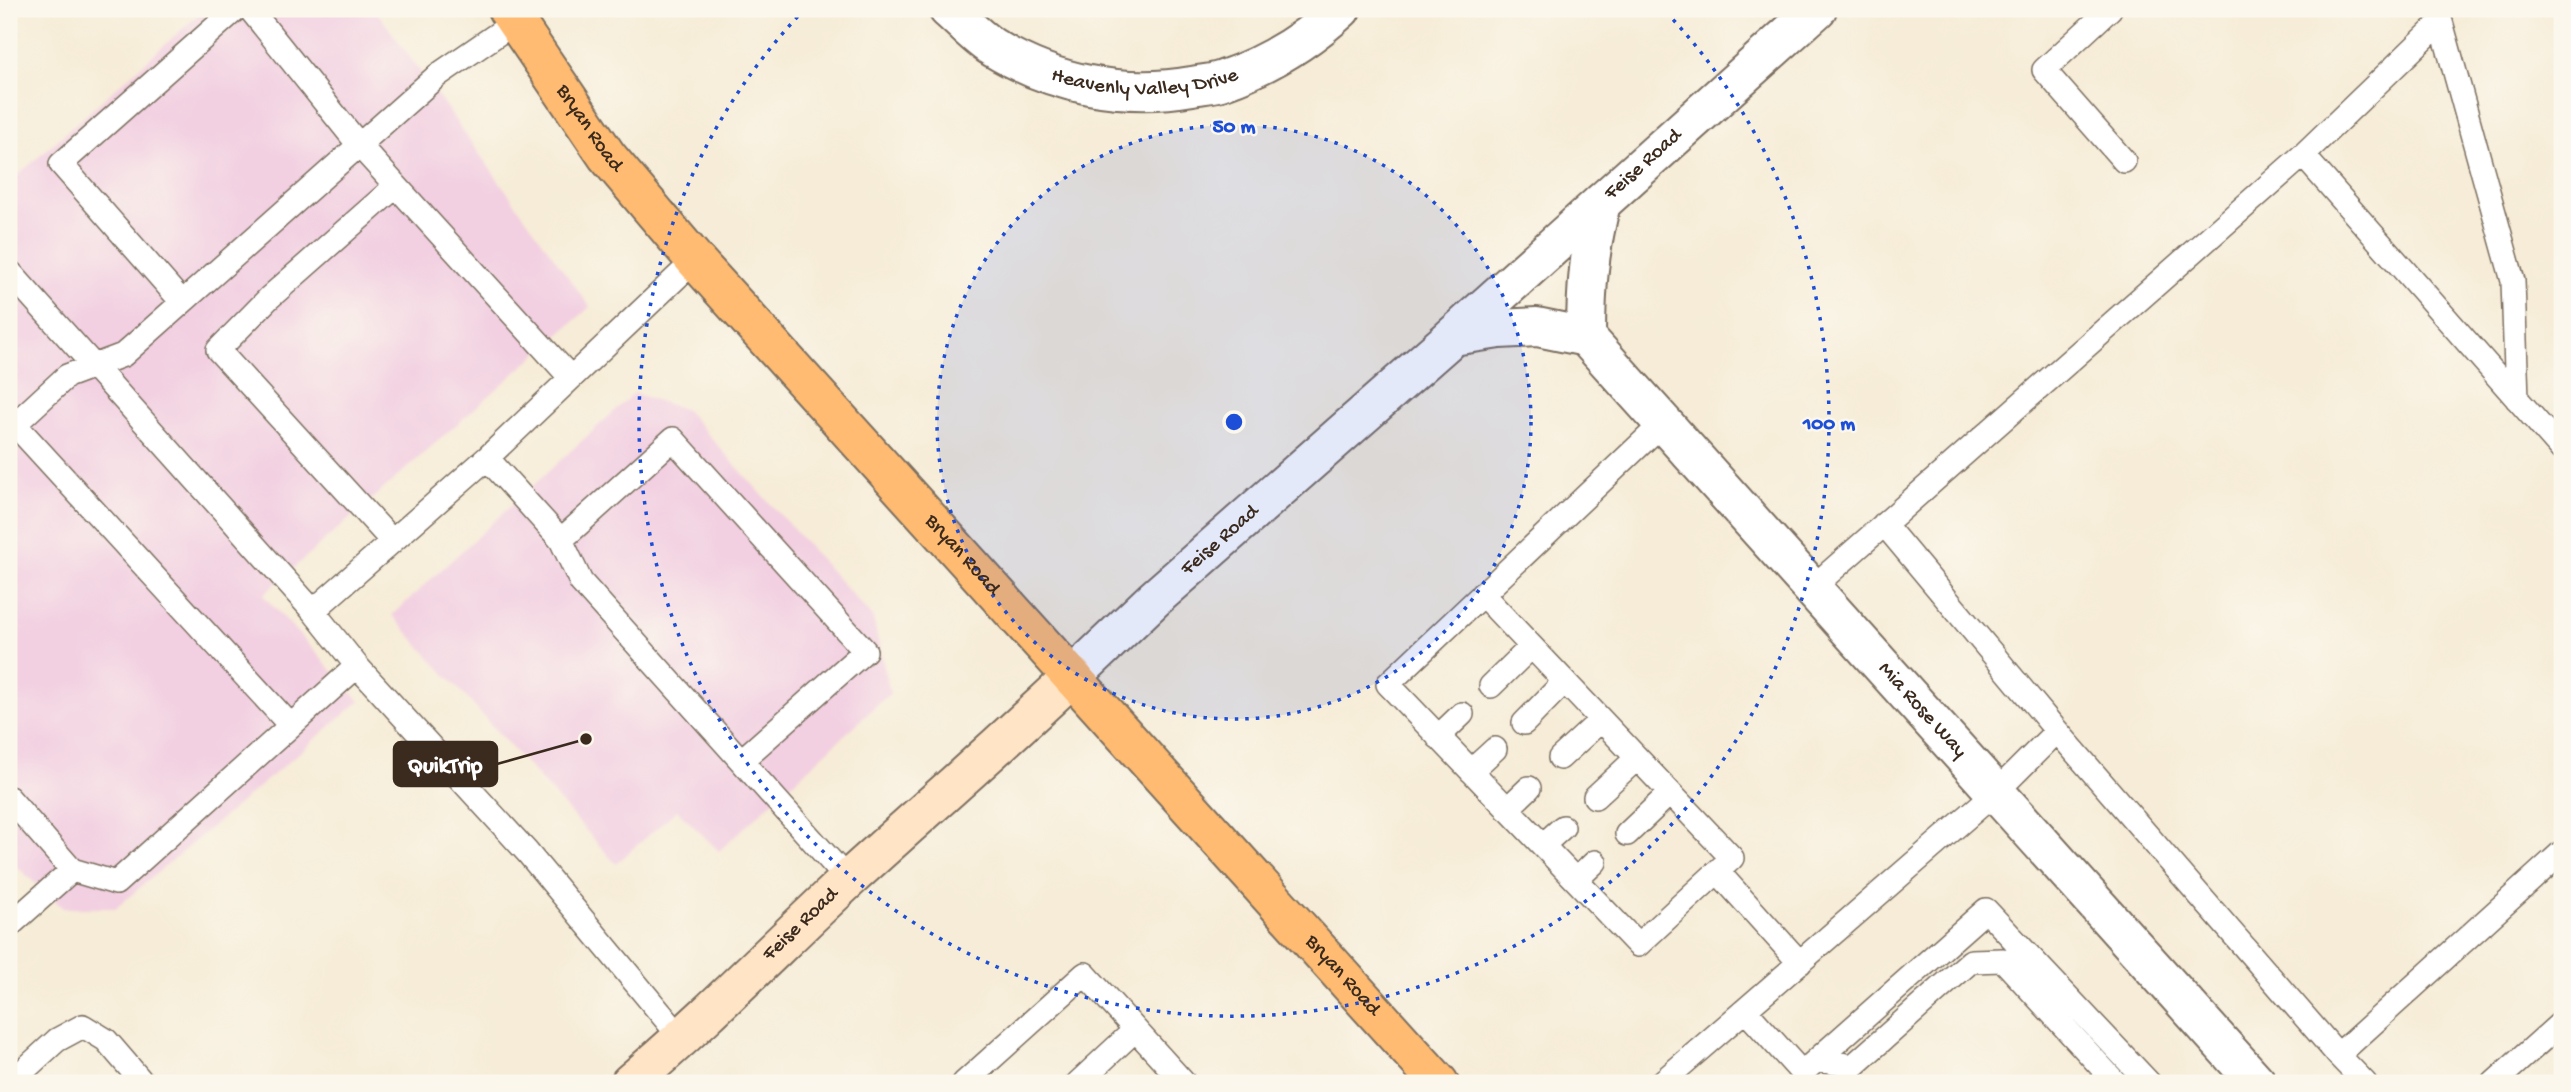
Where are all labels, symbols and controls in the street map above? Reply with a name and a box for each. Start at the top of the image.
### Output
street label: Heavenly Valley Drive [1048,63,1243,103]
street label: Bryan Road [549,79,629,179]
text: 50 m [1213,116,1256,141]
street label: Feise Road [1599,123,1689,207]
centre of rings [1222,410,1246,434]
text: 100 m [1802,413,1855,438]
street label: Feise Road [1175,499,1266,582]
street label: Bryan Road [918,509,1006,602]
street label: Mia Rose Way [1872,657,1972,764]
callout: QuikTrip [394,742,497,786]
text: QuikTrip [408,754,483,781]
street label: Feise Road [757,881,845,968]
street label: Bryan Road [1298,929,1386,1023]

